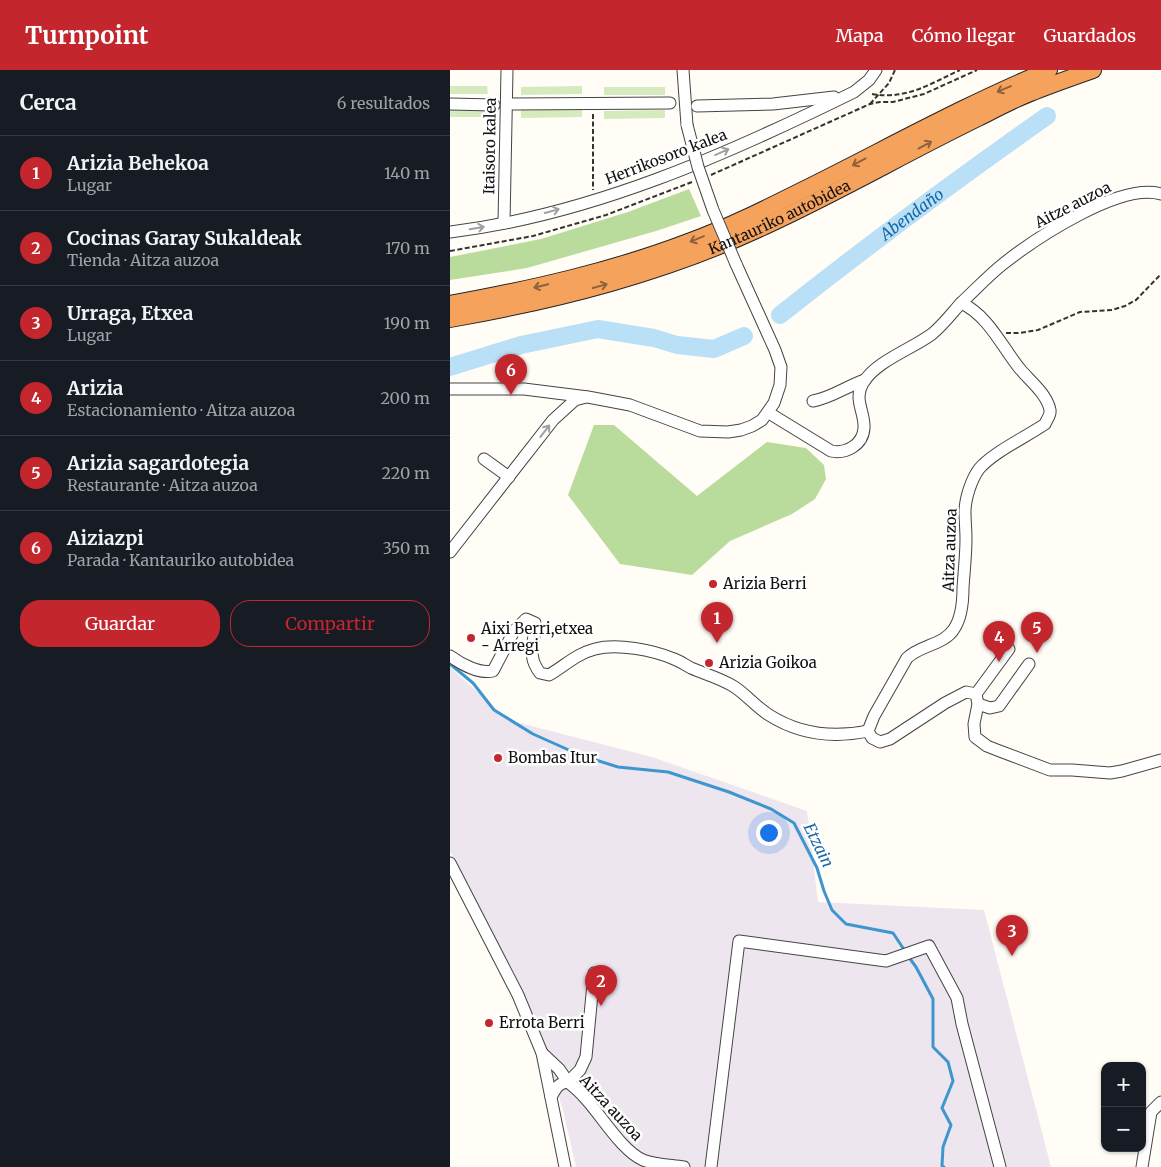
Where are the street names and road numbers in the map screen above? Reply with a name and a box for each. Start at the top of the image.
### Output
street label: Itaisoro kalea [479,97,500,195]
street label: Herrikosoro kalea [602,125,729,188]
street label: Kantauriko autobidea [705,175,853,258]
street label: Aitze auzoa [1031,177,1114,232]
street label: Aitza auzoa [939,508,960,593]
street label: Aitza auzoa [575,1070,647,1145]

